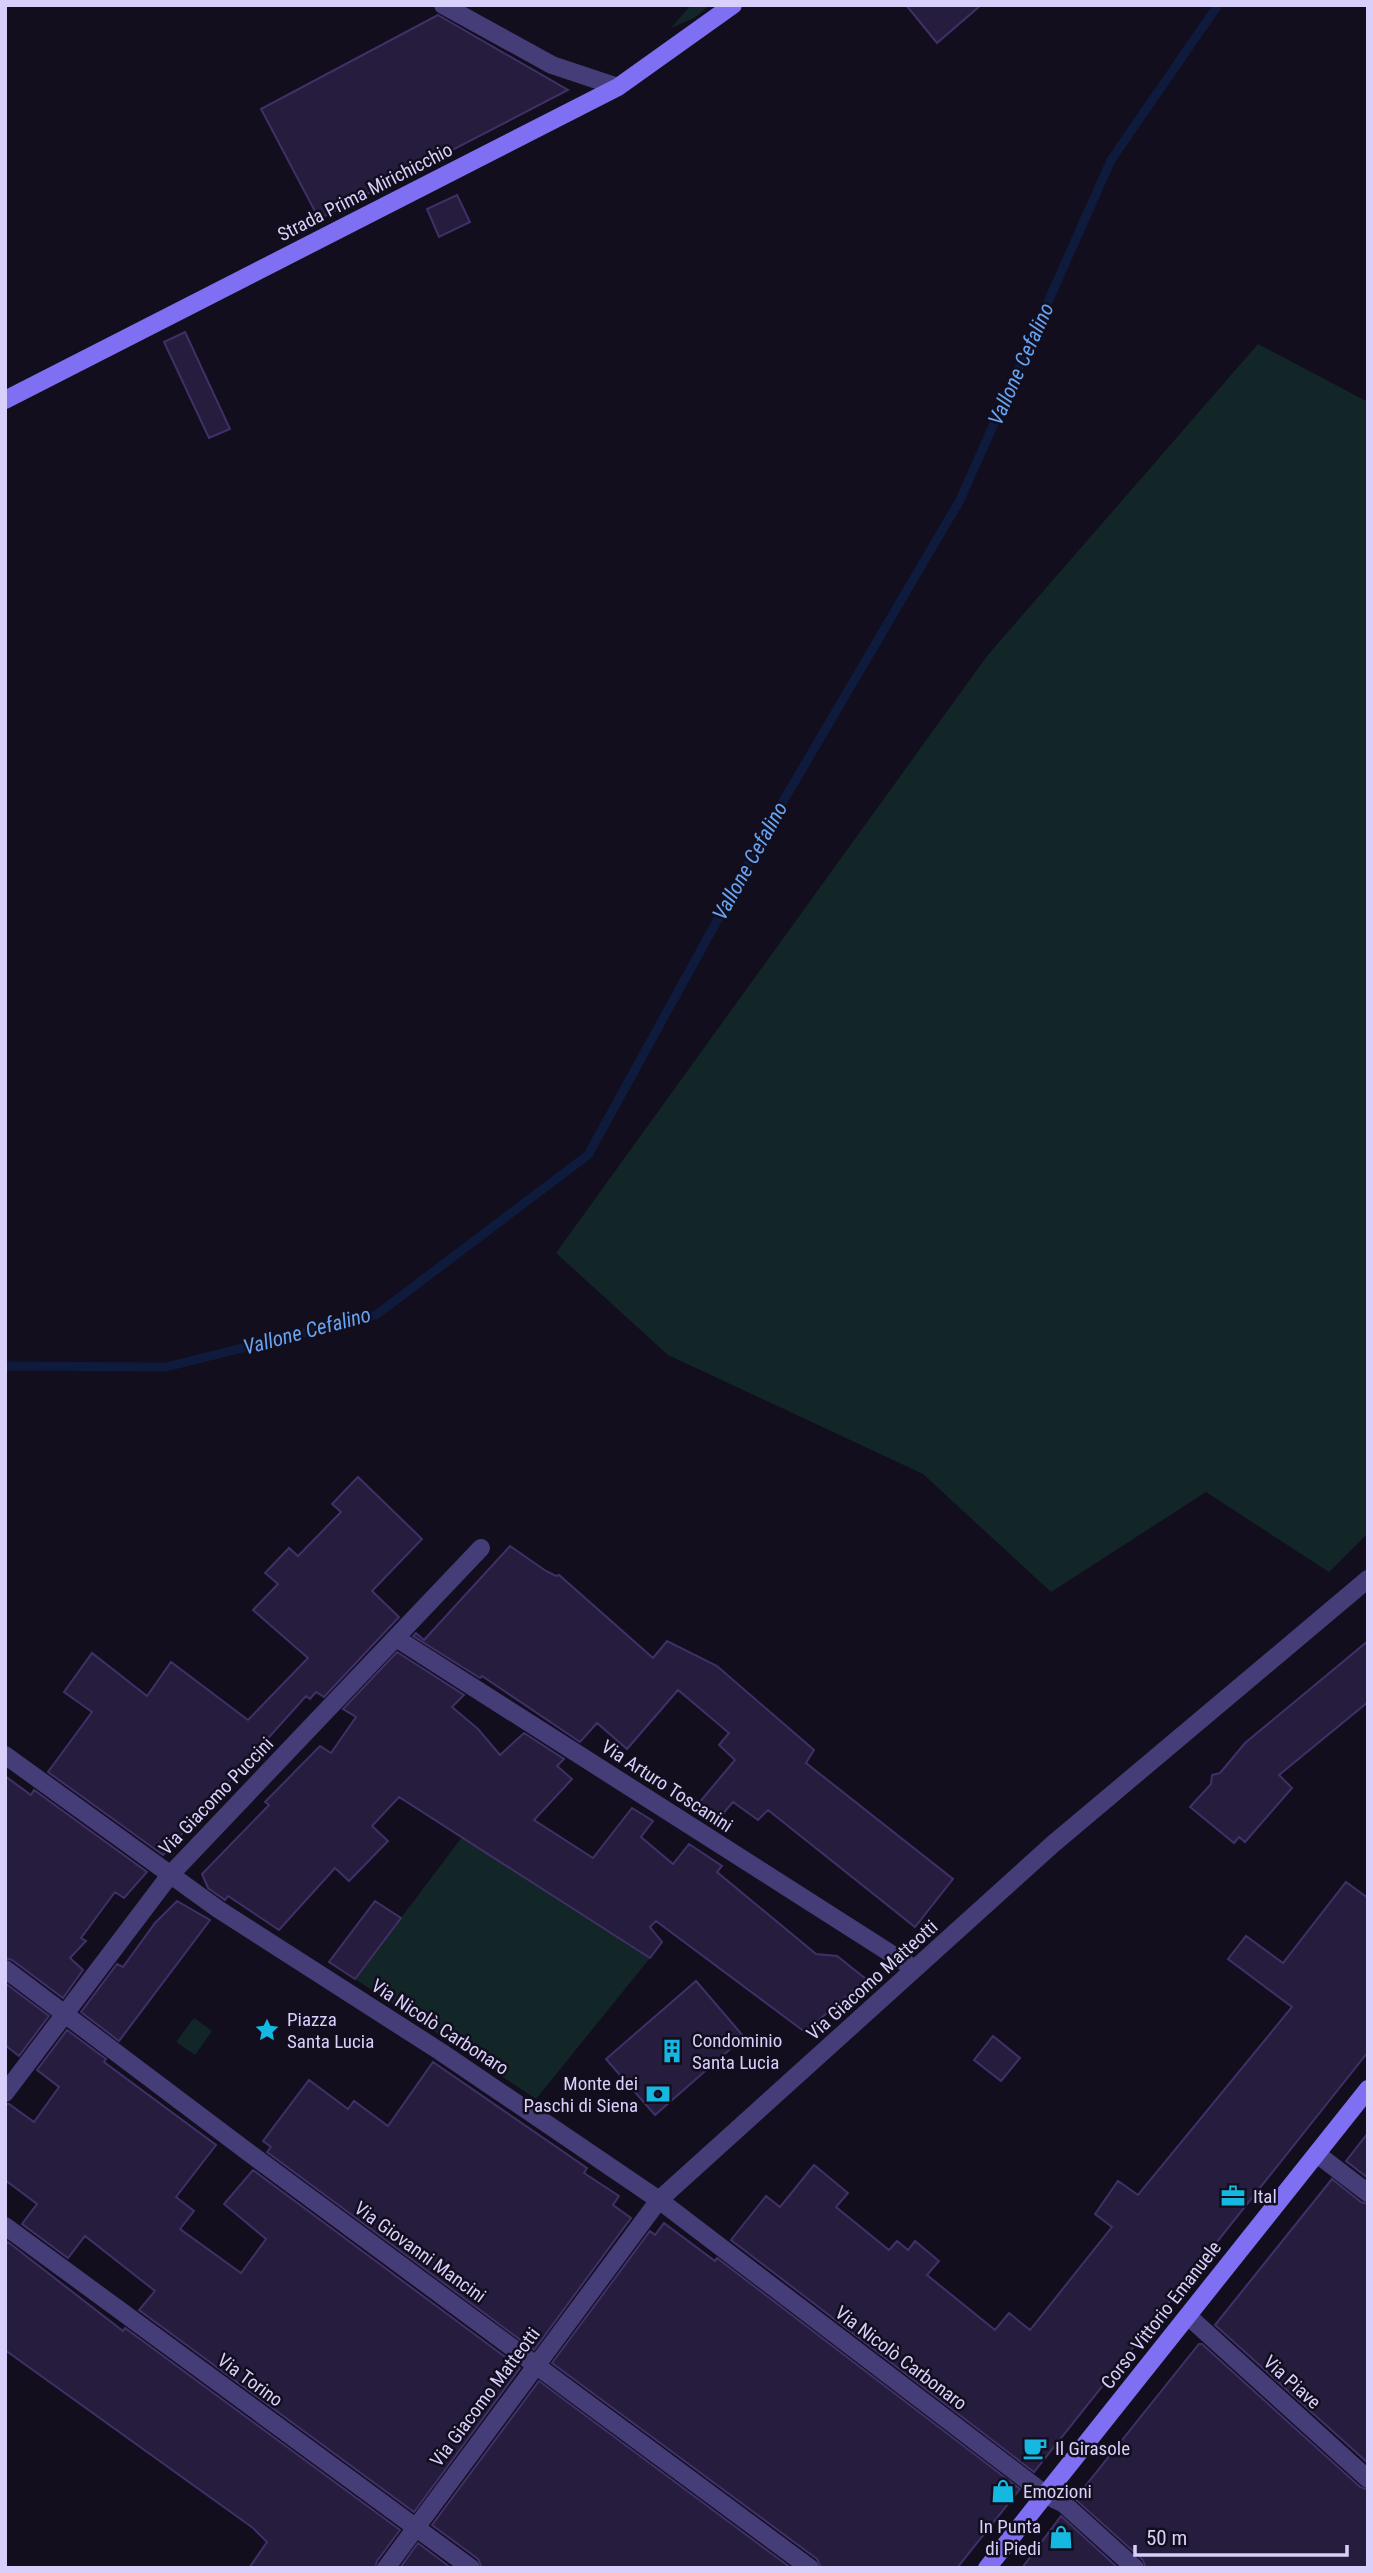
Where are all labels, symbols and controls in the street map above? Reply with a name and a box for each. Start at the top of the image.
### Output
street label: Strada Prima Mirichicchio [274,138,456,246]
water label: Vallone Cefalino [983,299,1059,429]
water label: Vallone Cefalino [708,798,792,924]
water label: Vallone Cefalino [241,1302,373,1360]
street label: Via Giacomo Puccini [154,1732,278,1860]
street label: Via Arturo Toscanini [597,1735,737,1837]
street label: Via Giacomo Matteotti [802,1915,942,2045]
street label: Via Nicolò Carbonaro [367,1974,513,2080]
place label: Piazza Santa Lucia [287,2008,374,2053]
place icon: Piazza Santa Lucia [253,2016,281,2044]
place label: Condominio Santa Lucia [692,2029,782,2074]
building icon: Condominio Santa Lucia [658,2037,686,2065]
place label: Monte dei Paschi di Siena [524,2072,638,2117]
bank icon: Monte dei Paschi di Siena [644,2080,672,2108]
office icon: Ital [1219,2182,1247,2210]
place label: Ital [1253,2185,1277,2208]
street label: Via Giovanni Mancini [350,2197,490,2307]
street label: Corso Vittorio Emanuele [1096,2236,1226,2394]
street label: Via Nicolò Carbonaro [831,2301,971,2415]
street label: Via Giacomo Matteotti [425,2323,545,2471]
street label: Via Torino [213,2349,287,2411]
street label: Via Piave [1259,2350,1325,2414]
cafe icon: Il Girasole [1021,2434,1049,2462]
place label: Il Girasole [1055,2437,1130,2460]
shop icon: Emozioni [989,2477,1017,2505]
place label: Emozioni [1023,2480,1092,2503]
scale bar [1135,2514,1347,2558]
place label: In Punta di Piedi [979,2515,1041,2560]
shop icon: In Punta di Piedi [1047,2523,1075,2551]
text: 50 m [1146,2526,1187,2550]

